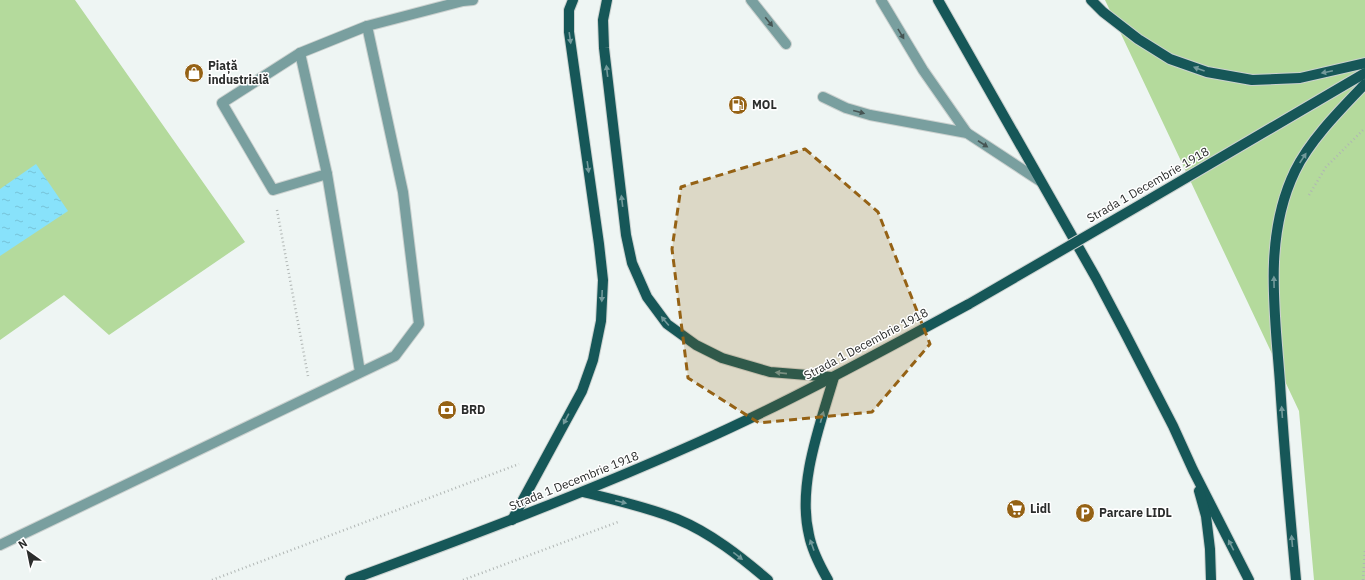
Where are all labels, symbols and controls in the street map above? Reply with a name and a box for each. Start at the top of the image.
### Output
one-way arrow [764,16,773,27]
one-way arrow [897,28,904,40]
one-way arrow [567,32,573,44]
place label: Piață industrială [208,58,269,87]
shop icon: Piață industrială [183,62,205,84]
one-way arrow [604,65,610,78]
one-way arrow [1192,65,1204,71]
one-way arrow [1321,69,1333,75]
fuel station icon: MOL [727,94,749,116]
place label: MOL [752,97,777,112]
one-way arrow [853,109,865,115]
one-way arrow [978,141,989,148]
street label: Strada 1 Decembrie 1918 [1084,143,1211,226]
one-way arrow [1300,152,1307,164]
one-way arrow [585,161,591,173]
one-way arrow [619,194,626,207]
one-way arrow [1271,275,1277,288]
one-way arrow [599,290,605,303]
street label: Strada 1 Decembrie 1918 [801,304,930,383]
one-way arrow [660,315,669,326]
one-way arrow [775,369,787,376]
bank icon: BRD [436,399,458,421]
place label: BRD [461,402,485,417]
one-way arrow [1278,406,1285,418]
one-way arrow [819,411,825,423]
one-way arrow [563,413,570,425]
street label: Strada 1 Decembrie 1918 [507,448,641,513]
supermarket icon: Lidl [1005,498,1027,520]
one-way arrow [615,499,627,505]
place label: Lidl [1030,501,1051,516]
parking icon: Parcare LIDL [1074,502,1096,524]
place label: Parcare LIDL [1099,505,1172,520]
north arrow [8,532,48,572]
one-way arrow [1289,535,1295,547]
text: N [15,536,30,552]
one-way arrow [809,538,815,550]
one-way arrow [1228,539,1235,551]
one-way arrow [732,551,743,560]

